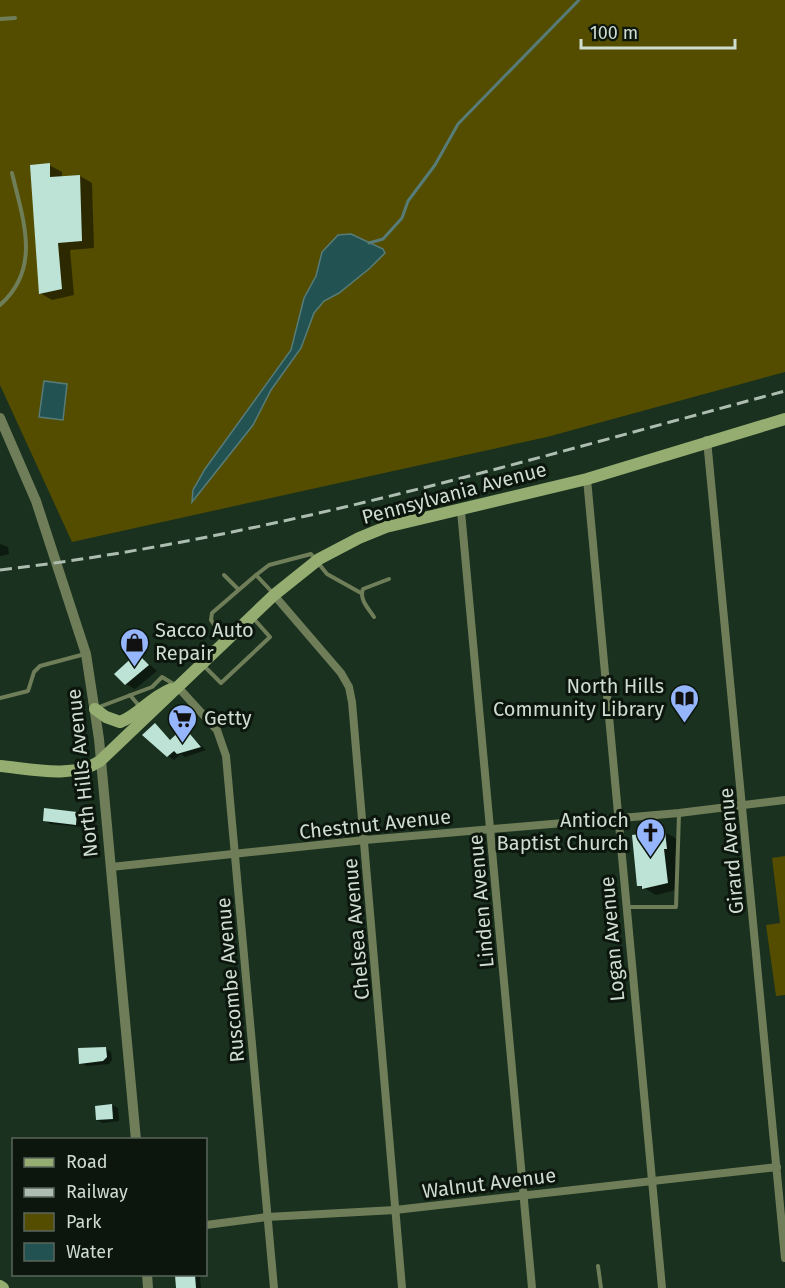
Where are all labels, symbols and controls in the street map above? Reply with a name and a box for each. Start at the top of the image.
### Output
scale bar [581,12,736,50]
text: 100 m [590,22,638,44]
street label: Pennsylvania Avenue [359,457,549,529]
place label: Sacco Auto Repair [155,618,254,665]
shop icon: Sacco Auto Repair [118,626,150,668]
place label: North Hills Community Library [493,674,664,721]
library icon: North Hills Community Library [669,682,701,724]
street label: North Hills Avenue [61,688,103,858]
supermarket icon: Getty [167,702,199,744]
place label: Getty [204,706,252,730]
street label: Girard Avenue [714,787,748,915]
street label: Chestnut Avenue [298,804,452,844]
place label: Antioch Baptist Church [497,808,629,855]
church icon: Antioch Baptist Church [634,816,666,858]
street label: Linden Avenue [463,833,499,969]
street label: Chelsea Avenue [338,857,374,1001]
street label: Logan Avenue [595,875,629,1003]
street label: Ruscombe Avenue [211,897,249,1063]
legend [12,1138,207,1276]
text: Road [66,1151,108,1173]
street label: Walnut Avenue [421,1163,557,1203]
text: Railway [66,1181,128,1203]
text: Park [66,1211,102,1233]
text: Water [66,1241,113,1263]

